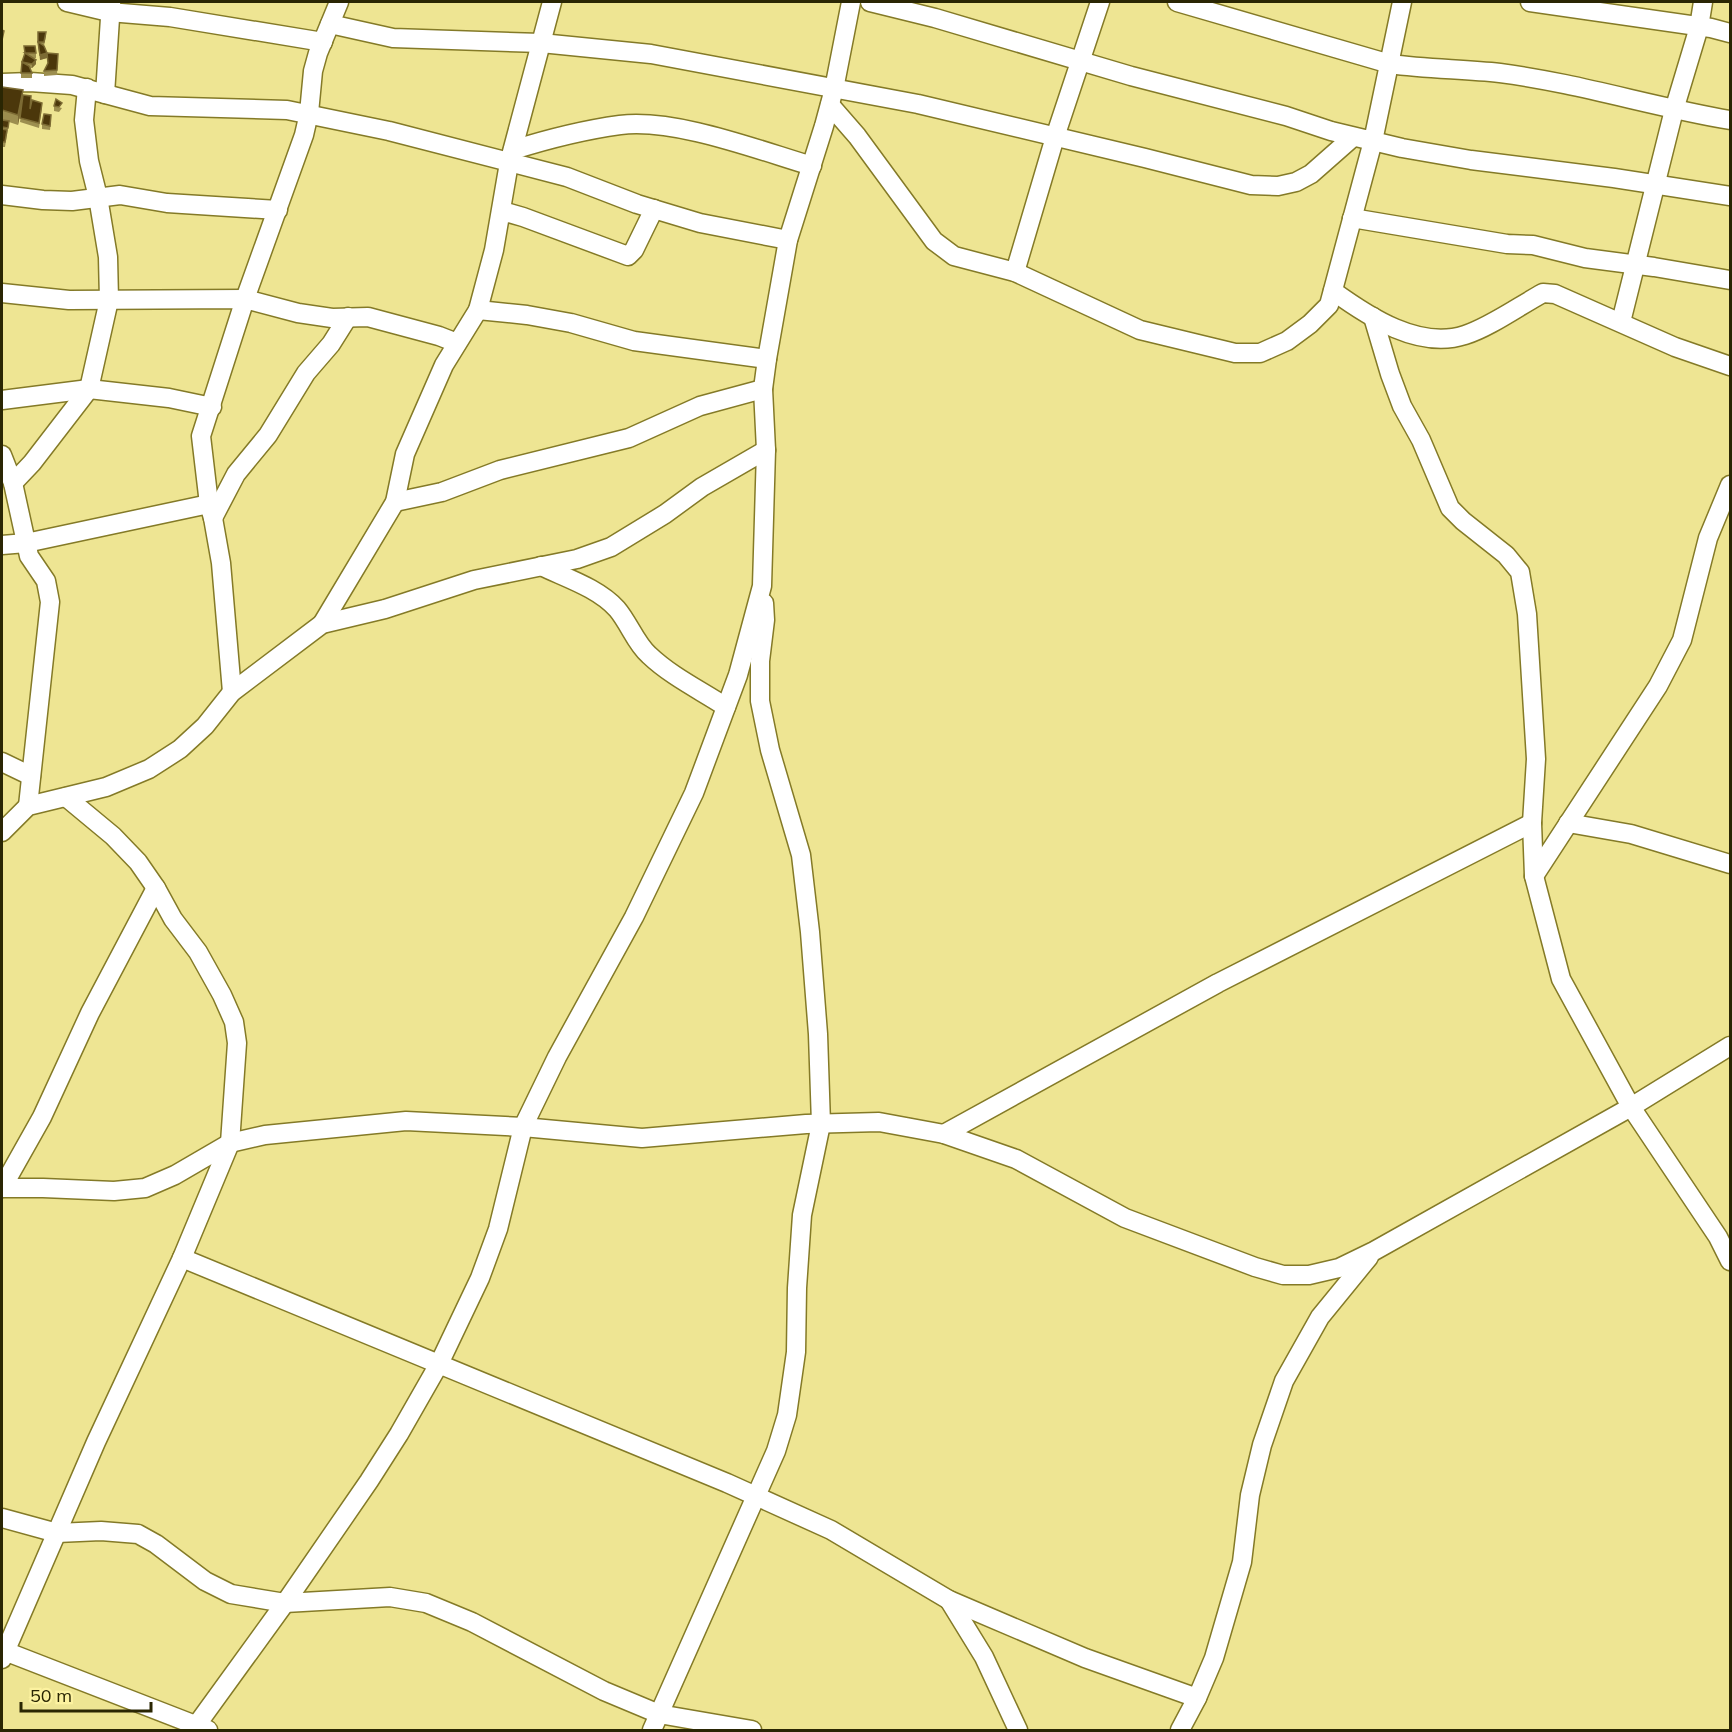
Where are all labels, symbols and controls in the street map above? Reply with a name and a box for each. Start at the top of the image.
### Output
scale bar [21,1675,152,1713]
text: 50 m [30,1684,72,1707]

